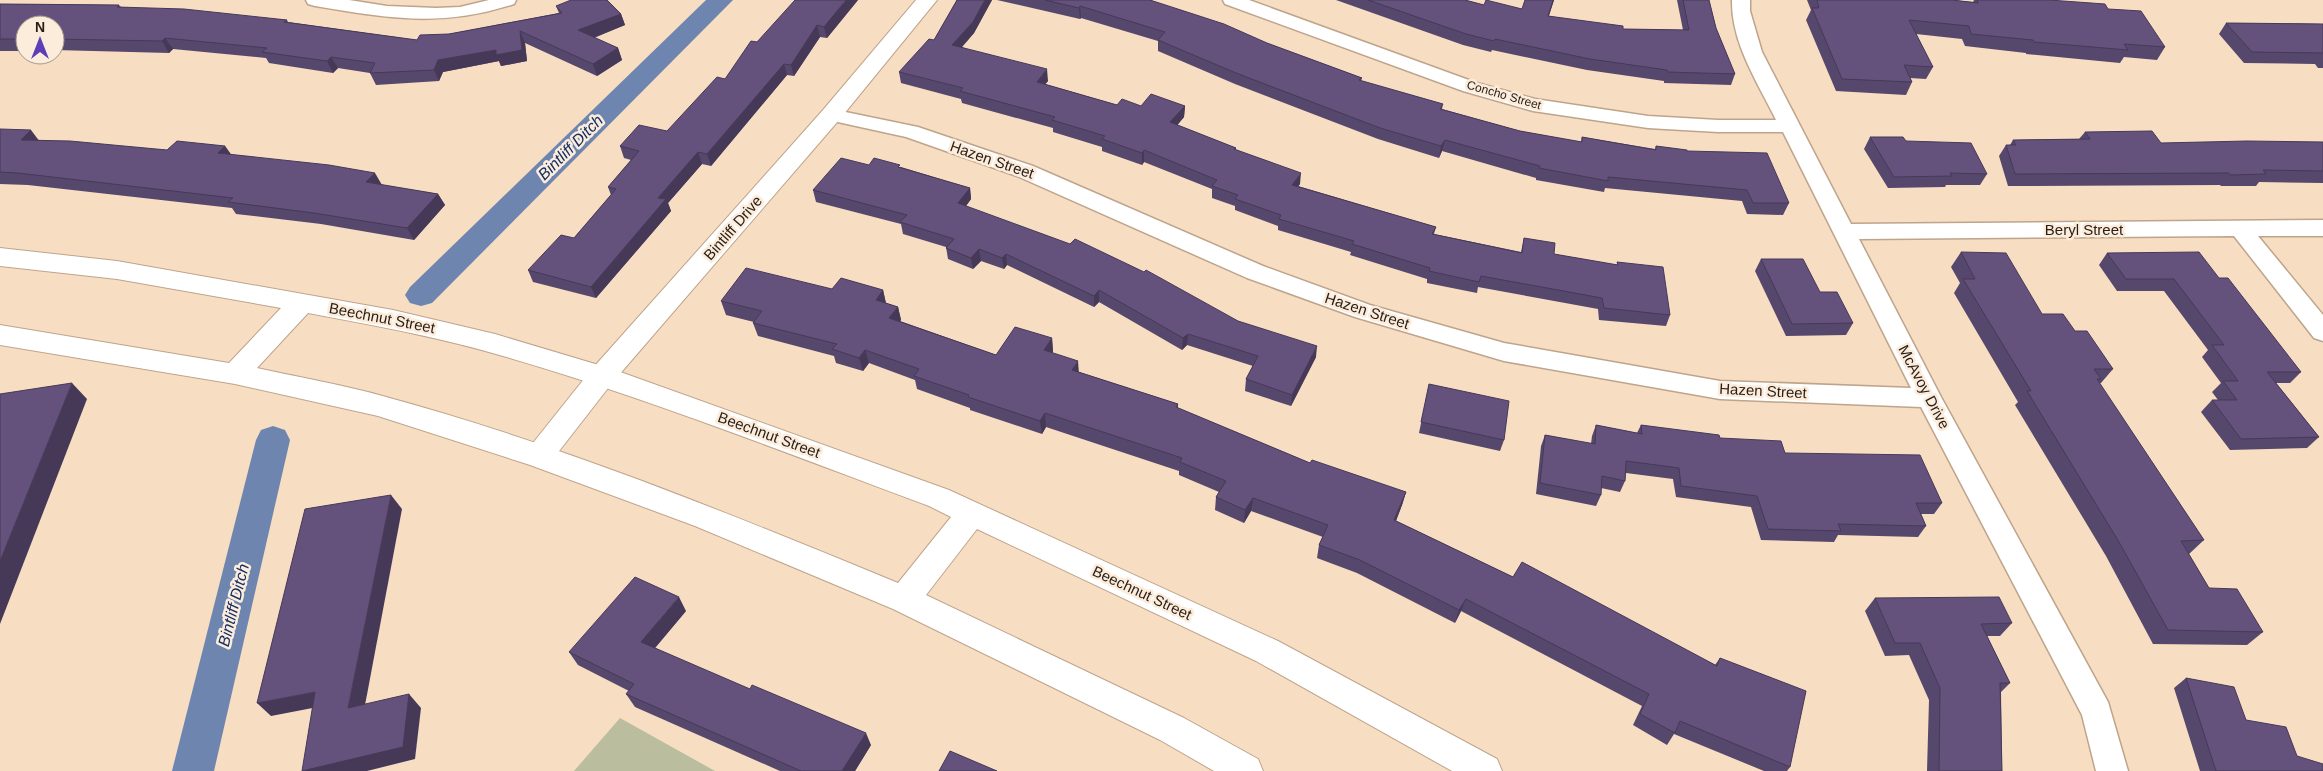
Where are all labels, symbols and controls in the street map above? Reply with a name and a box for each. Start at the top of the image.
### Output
north arrow [15,15,65,65]
text: N [35,19,45,35]
street label: Concho Street [1465,78,1543,112]
water label: Bintliff Ditch [534,111,606,183]
street label: Hazen Street [948,137,1037,182]
street label: Bintliff Drive [700,192,765,263]
street label: Beryl Street [2045,221,2124,238]
street label: Hazen Street [1323,289,1412,332]
street label: Beechnut Street [328,299,437,336]
street label: McAvoy Drive [1895,342,1954,431]
street label: Hazen Street [1719,380,1808,401]
street label: Beechnut Street [716,408,823,461]
water label: Bintliff Ditch [215,562,252,648]
street label: Beechnut Street [1090,562,1195,623]

